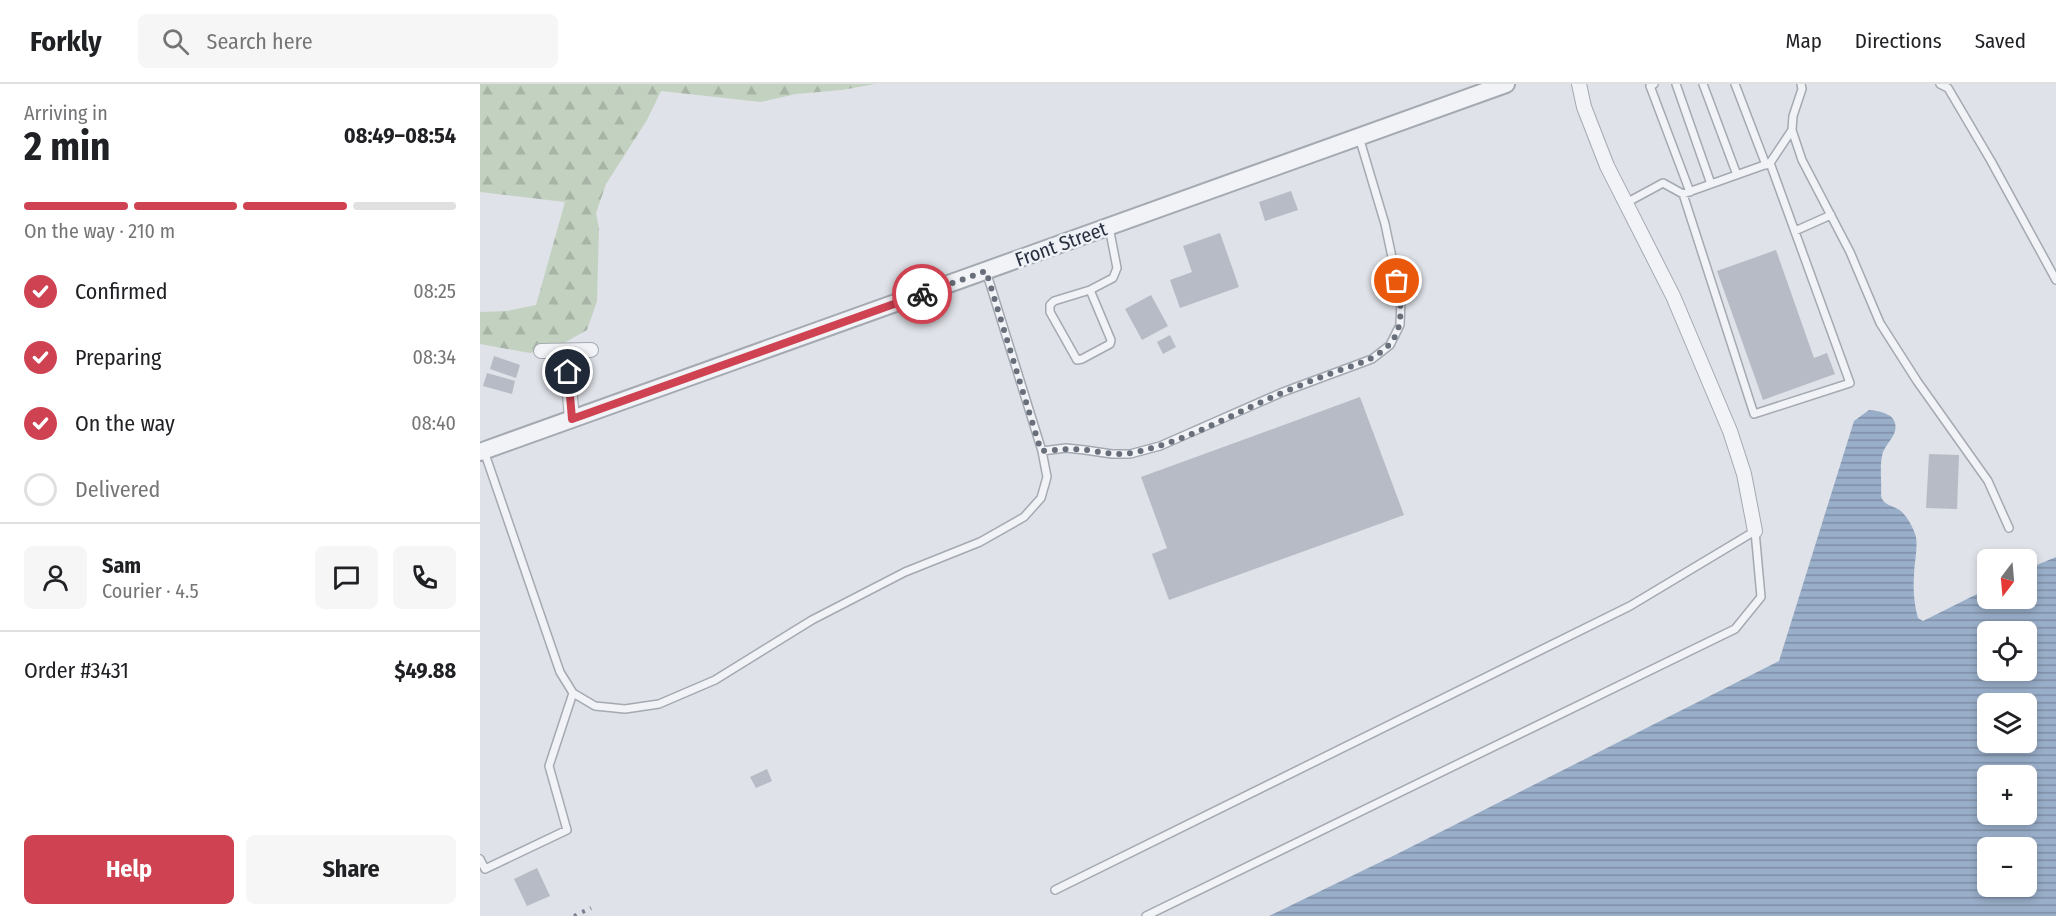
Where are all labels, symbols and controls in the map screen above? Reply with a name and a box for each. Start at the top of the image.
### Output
search box [138,14,558,68]
text: Forkly [30,25,102,58]
icon: search [159,25,192,58]
text: Search here [207,28,313,55]
text: Map [1785,28,1822,54]
text: Directions [1855,28,1942,54]
text: Saved [1975,28,2026,54]
text: Arriving in [24,101,108,125]
text: 08:49–08:54 [344,122,456,149]
text: 2 min [24,124,110,170]
street label: Front Street [1012,216,1111,272]
text: On the way · 210 m [24,219,175,243]
pin [1371,255,1422,306]
courier [892,264,952,324]
icon: bag [1380,264,1413,297]
icon: check [24,275,57,308]
text: Confirmed [75,278,168,305]
icon: bike [906,278,939,311]
text: 08:25 [413,279,456,303]
icon: check [24,341,57,374]
text: Preparing [75,344,161,371]
text: 08:34 [413,345,456,369]
pin [542,346,593,397]
icon: home [551,355,584,388]
icon: check [24,407,57,440]
text: On the way [75,410,175,437]
text: 08:40 [411,411,456,435]
text: Delivered [75,476,160,503]
button: person [24,546,87,609]
button: chat [315,546,378,609]
button: phone [393,546,456,609]
north arrow [1977,549,2037,609]
map controls [1977,549,2037,897]
text: Sam [102,552,141,579]
text: Courier · 4.5 [102,579,199,603]
button: locate [1977,621,2037,681]
text: Order #3431 [24,657,129,684]
text: $49.88 [394,657,456,684]
button: layers [1977,693,2037,753]
button: + [1977,765,2037,825]
button: Help [24,835,234,904]
button: Share [246,835,456,904]
button: − [1977,837,2037,897]

